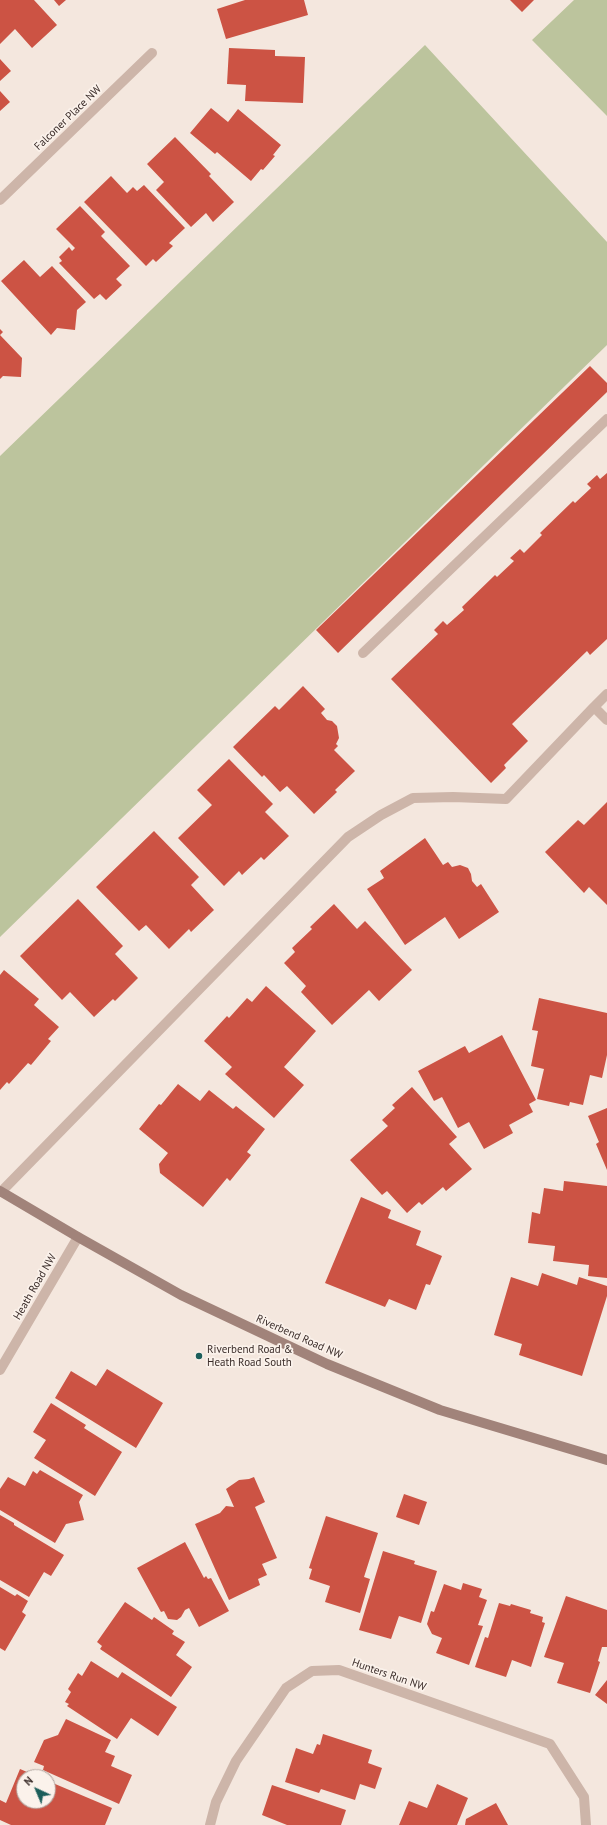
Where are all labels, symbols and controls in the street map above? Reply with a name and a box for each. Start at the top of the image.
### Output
street label: Falconer Place NW [32,83,104,153]
street label: Heath Road NW [11,1252,59,1322]
street label: Riverbend Road NW [254,1312,344,1362]
place label: Riverbend Road & Heath Road South [207,1343,293,1369]
marker: Riverbend Road & Heath Road South [194,1351,204,1361]
street label: Hunters Run NW [350,1656,428,1694]
north arrow [16,1769,56,1809]
text: N [21,1774,36,1789]

